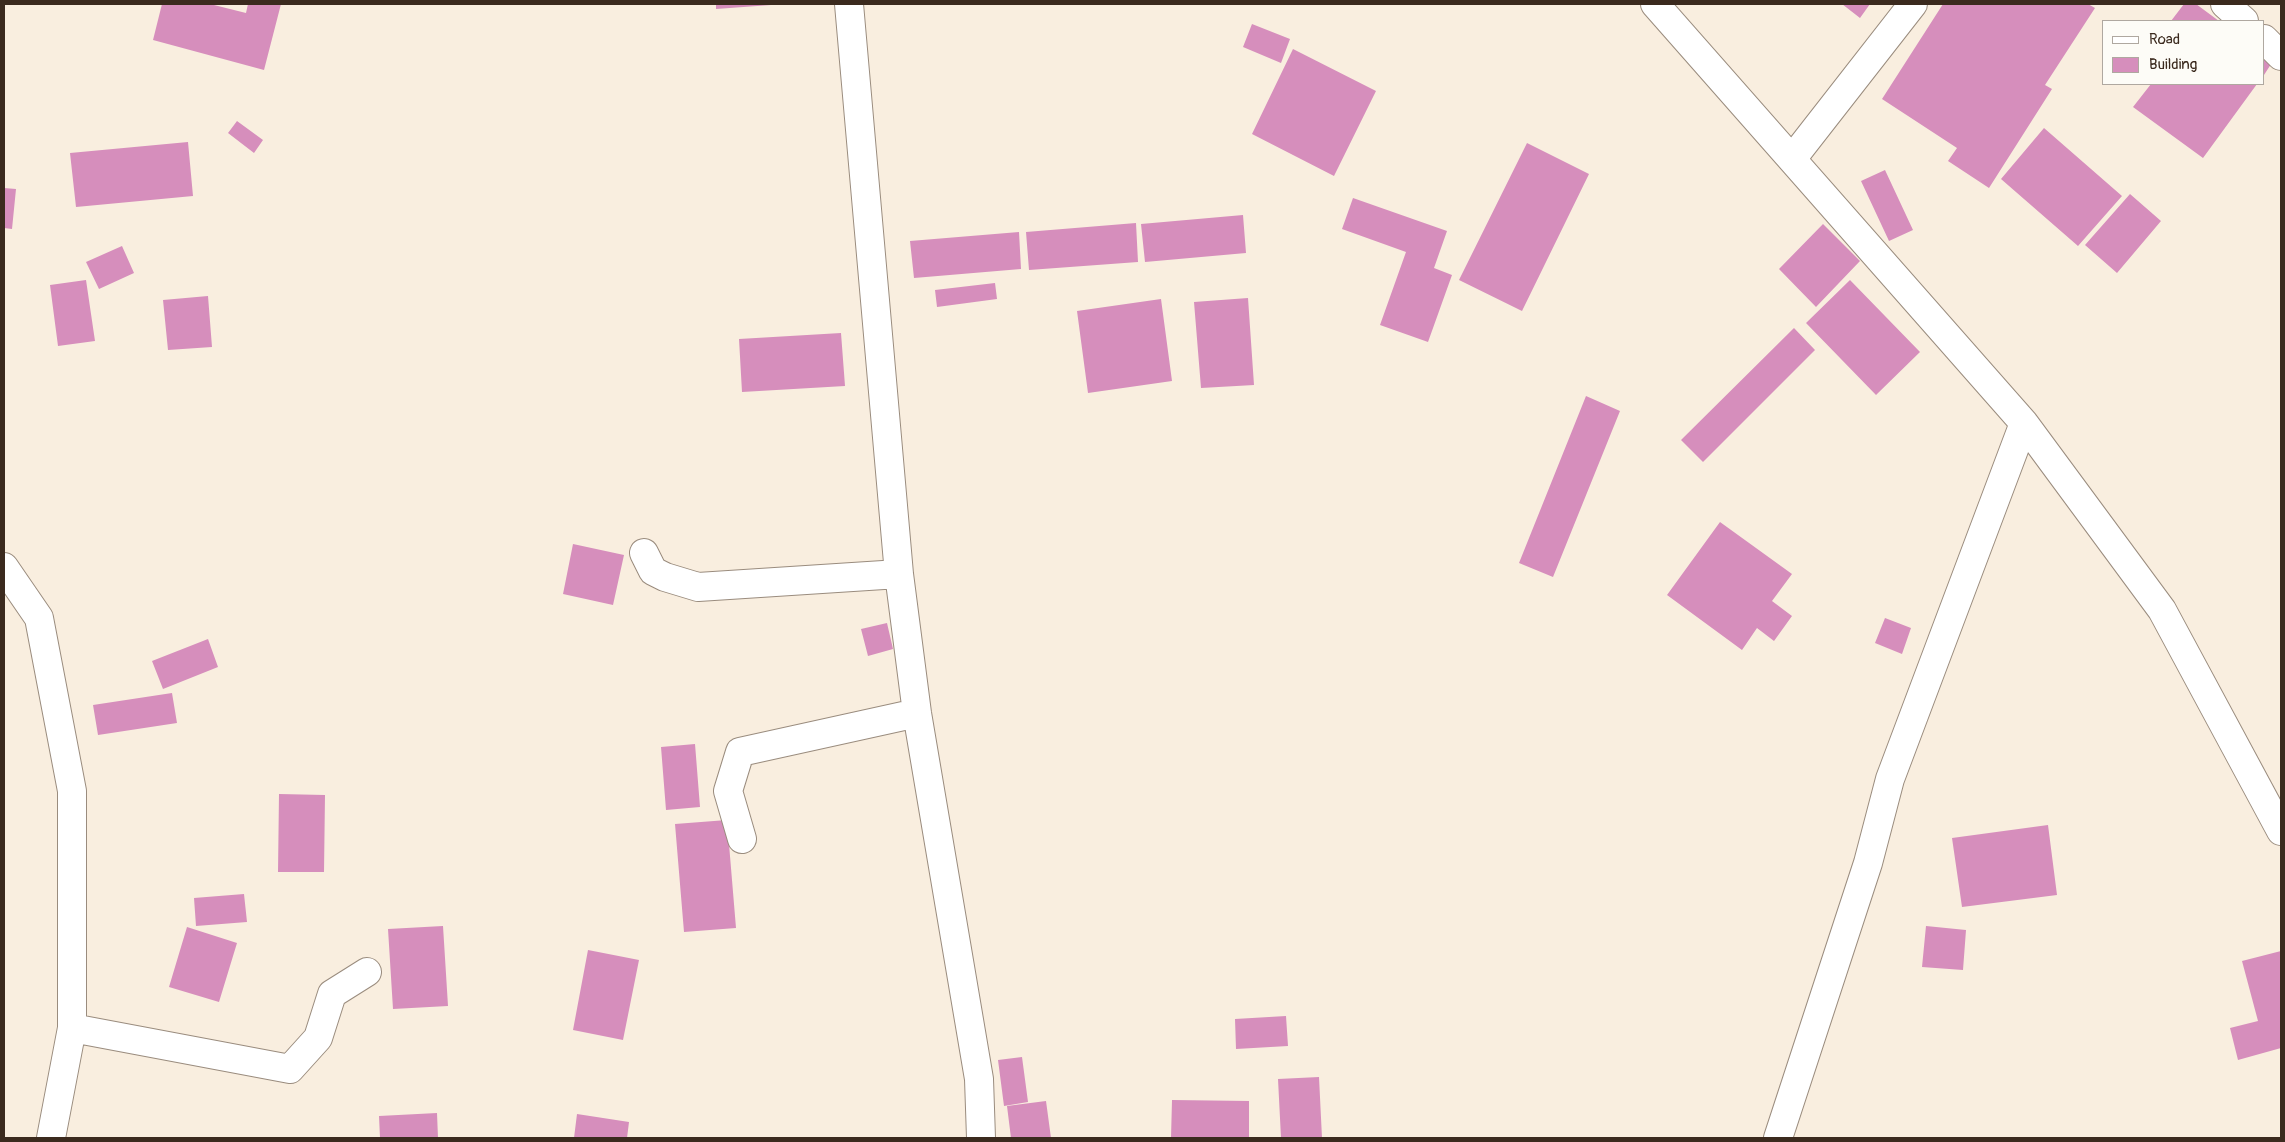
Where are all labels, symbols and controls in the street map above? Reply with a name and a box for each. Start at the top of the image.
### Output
legend [2102,20,2265,85]
text: Road [2149,30,2180,49]
text: Building [2149,55,2197,74]

